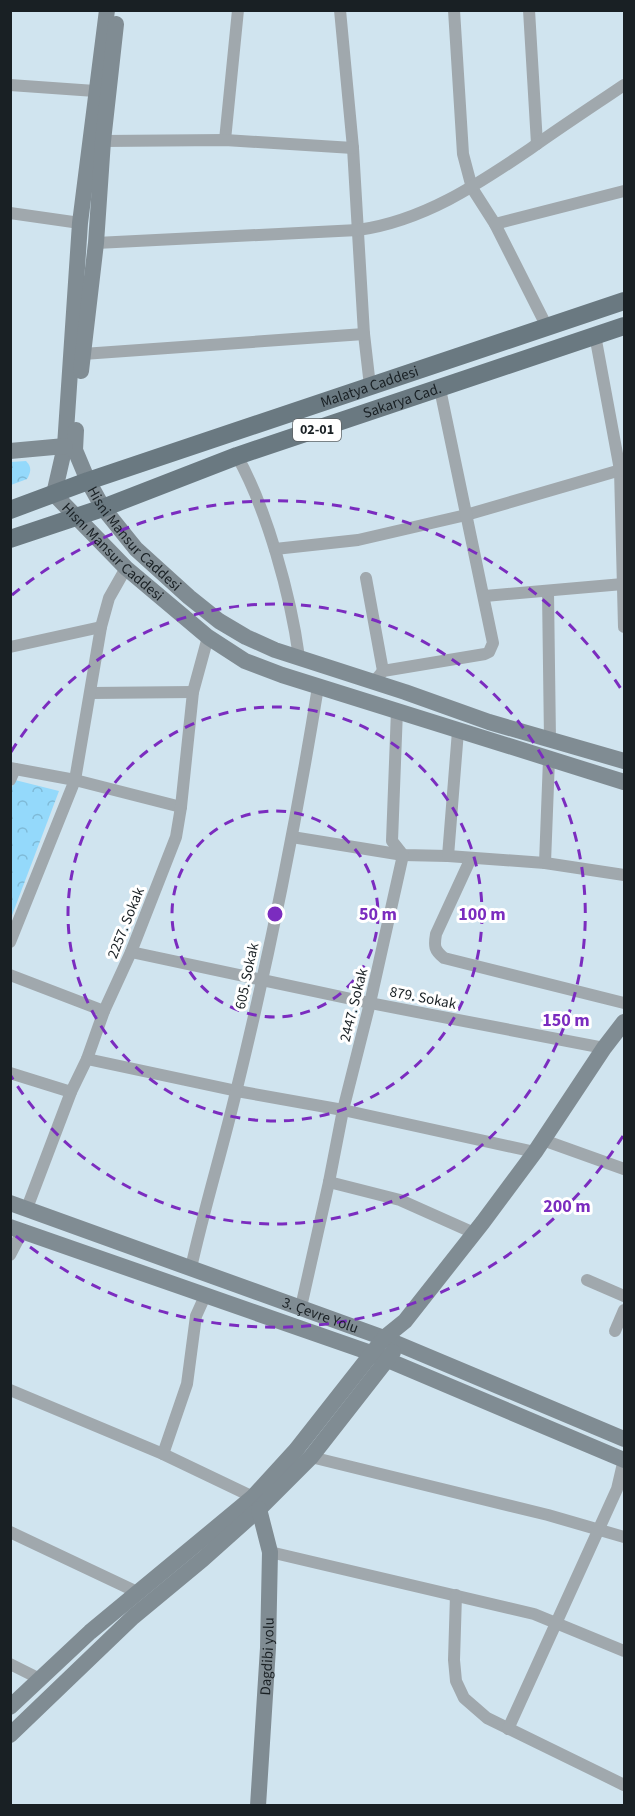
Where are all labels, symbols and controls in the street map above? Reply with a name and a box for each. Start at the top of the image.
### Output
street label: Malatya Caddesi [318,360,421,413]
street label: Sakarya Cad. [360,378,444,423]
road number: 02-01 [293,419,341,441]
street label: Hisni Mansur Caddesi [82,482,186,596]
street label: Hısnı Mansur Caddesi [57,498,168,606]
street label: 2257. Sokak [102,884,150,962]
text: 50 m [359,902,397,927]
text: 100 m [458,902,506,927]
centre of rings [265,904,285,924]
street label: 605. Sokak [230,940,264,1011]
street label: 2447. Sokak [335,966,373,1044]
street label: 879. Sokak [388,981,459,1015]
text: 150 m [542,1008,590,1033]
text: 200 m [543,1194,591,1219]
street label: 3. Çevre Yolu [279,1292,361,1338]
street label: Dagdibi yolu [255,1617,279,1696]

